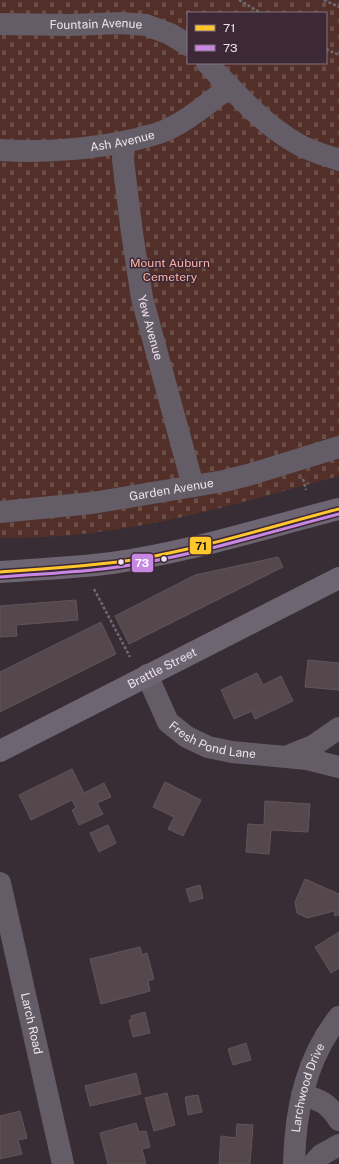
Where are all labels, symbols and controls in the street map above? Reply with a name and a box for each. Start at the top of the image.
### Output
legend [187,12,327,64]
street label: Fountain Avenue [49,16,143,32]
text: 71 [223,21,235,35]
text: 73 [223,41,238,55]
street label: Ash Avenue [89,128,156,154]
park label: Mount Auburn Cemetery [130,256,210,284]
street label: Yew Avenue [135,294,166,362]
street label: Garden Avenue [128,476,215,504]
line badge: 71 [189,536,212,555]
text: 71 [195,540,207,552]
line badge: 73 [131,553,154,573]
unlabelled marker [159,554,169,564]
unlabelled marker [116,557,126,567]
text: 73 [135,557,149,569]
street label: Brattle Street [125,645,199,692]
street label: Fresh Pond Lane [166,718,257,761]
street label: Larch Road [18,991,45,1056]
street label: Larchwood Drive [289,1040,328,1133]

